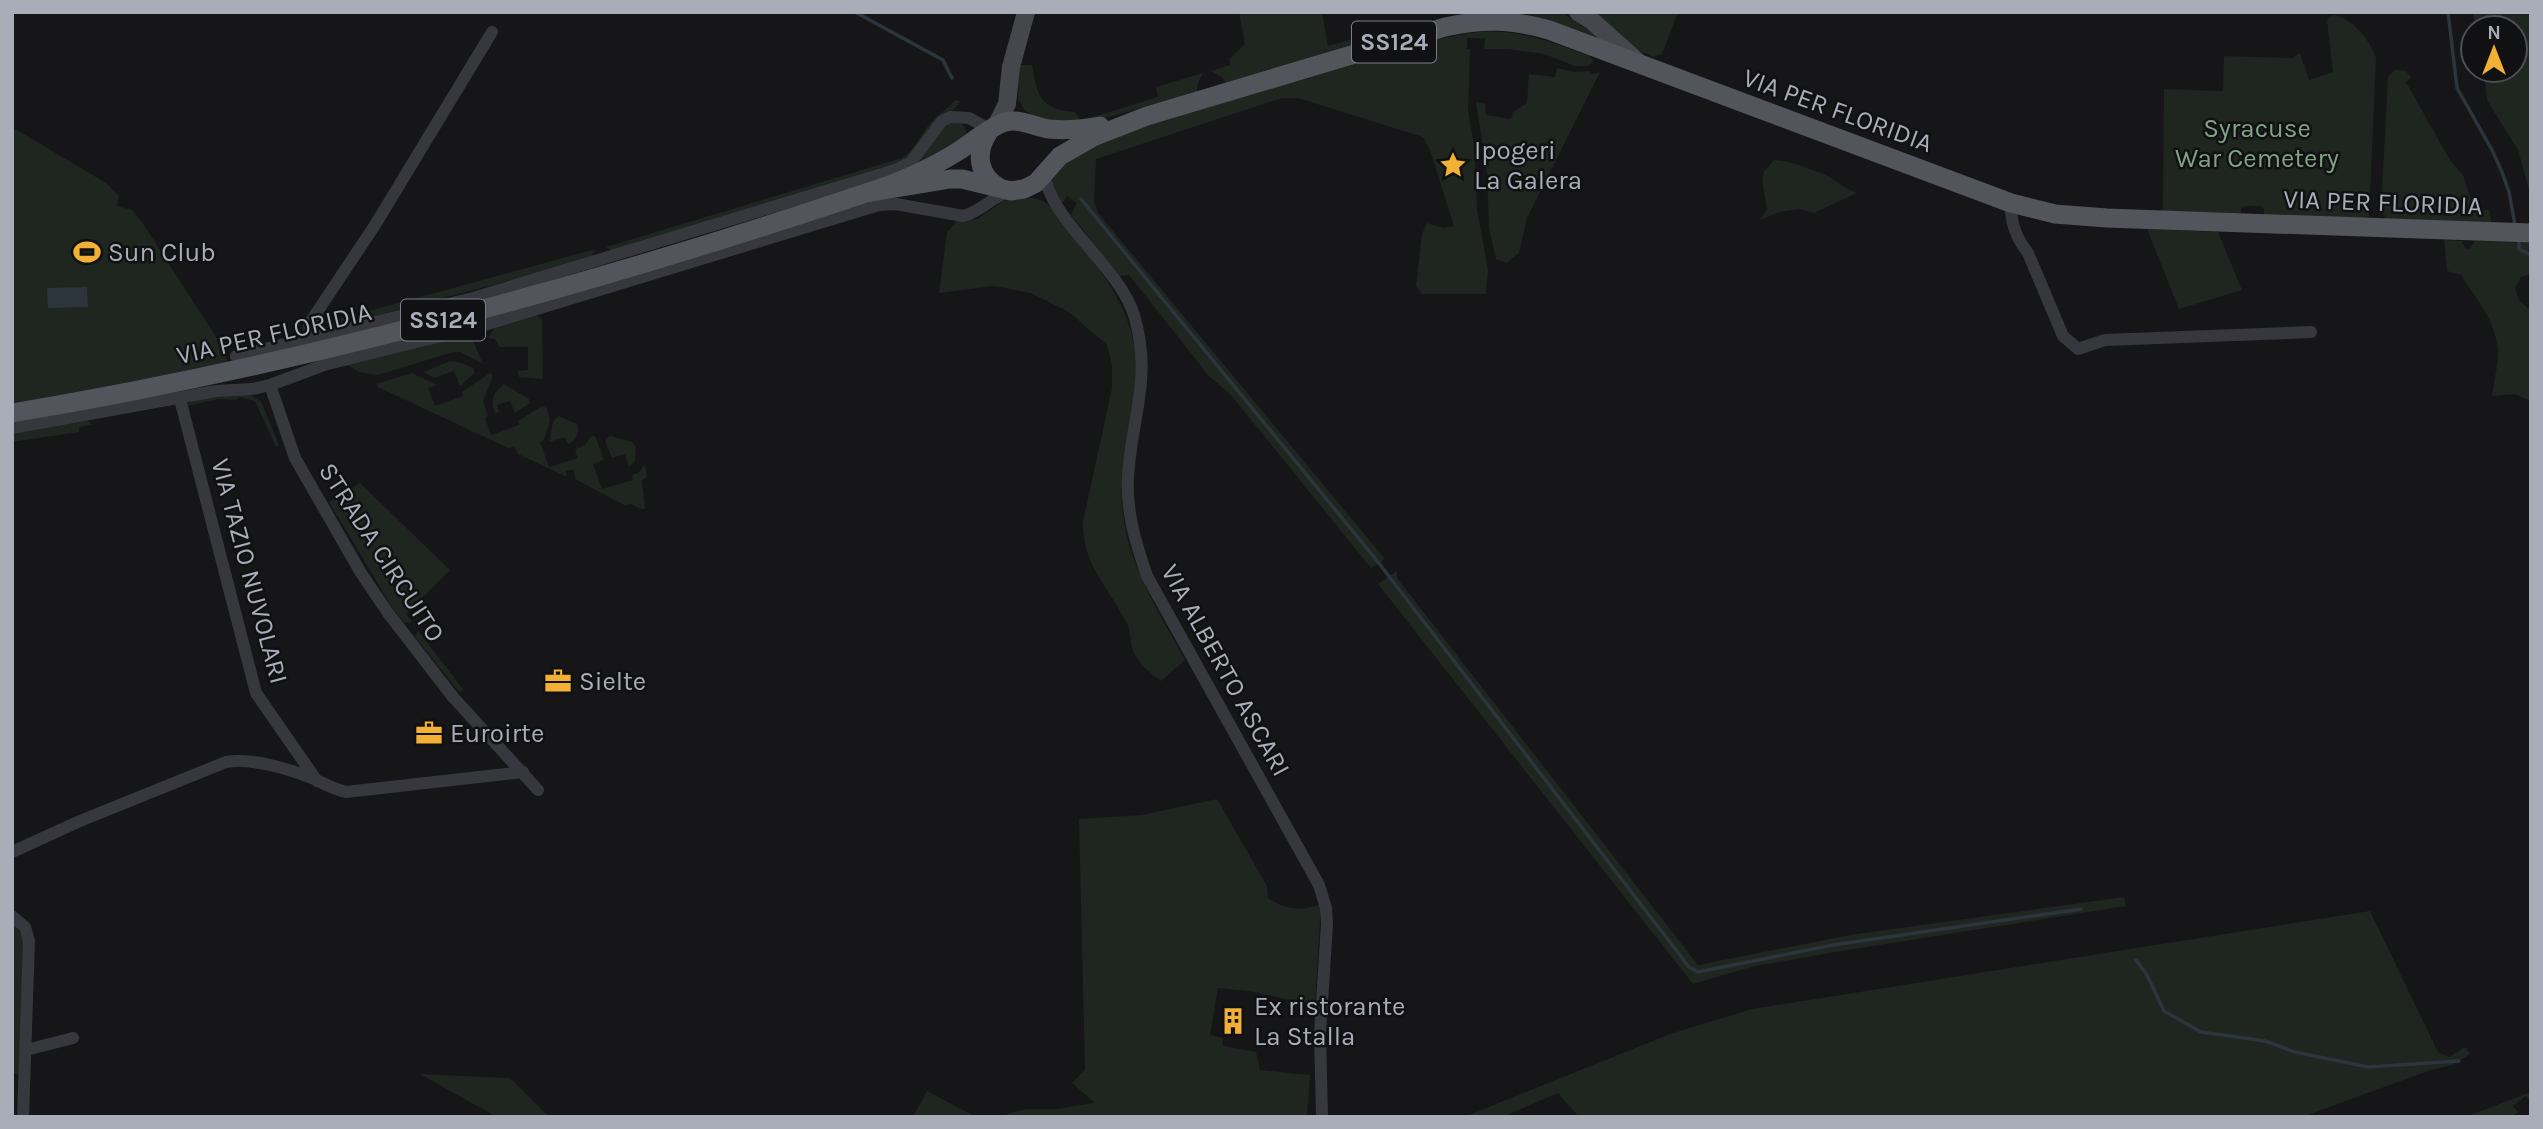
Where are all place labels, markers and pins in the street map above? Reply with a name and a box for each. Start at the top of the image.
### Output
place label: Ipogeri La Galera [1474,135,1582,196]
place icon: Ipogeri La Galera [1438,150,1468,180]
sports icon: Sun Club [72,237,102,267]
place label: Sun Club [108,237,216,268]
office icon: Sielte [543,666,573,696]
place label: Sielte [579,666,646,697]
office icon: Euroirte [414,718,444,748]
place label: Euroirte [450,718,544,749]
place label: Ex ristorante La Stalla [1254,991,1405,1052]
building icon: Ex ristorante La Stalla [1218,1006,1248,1036]

